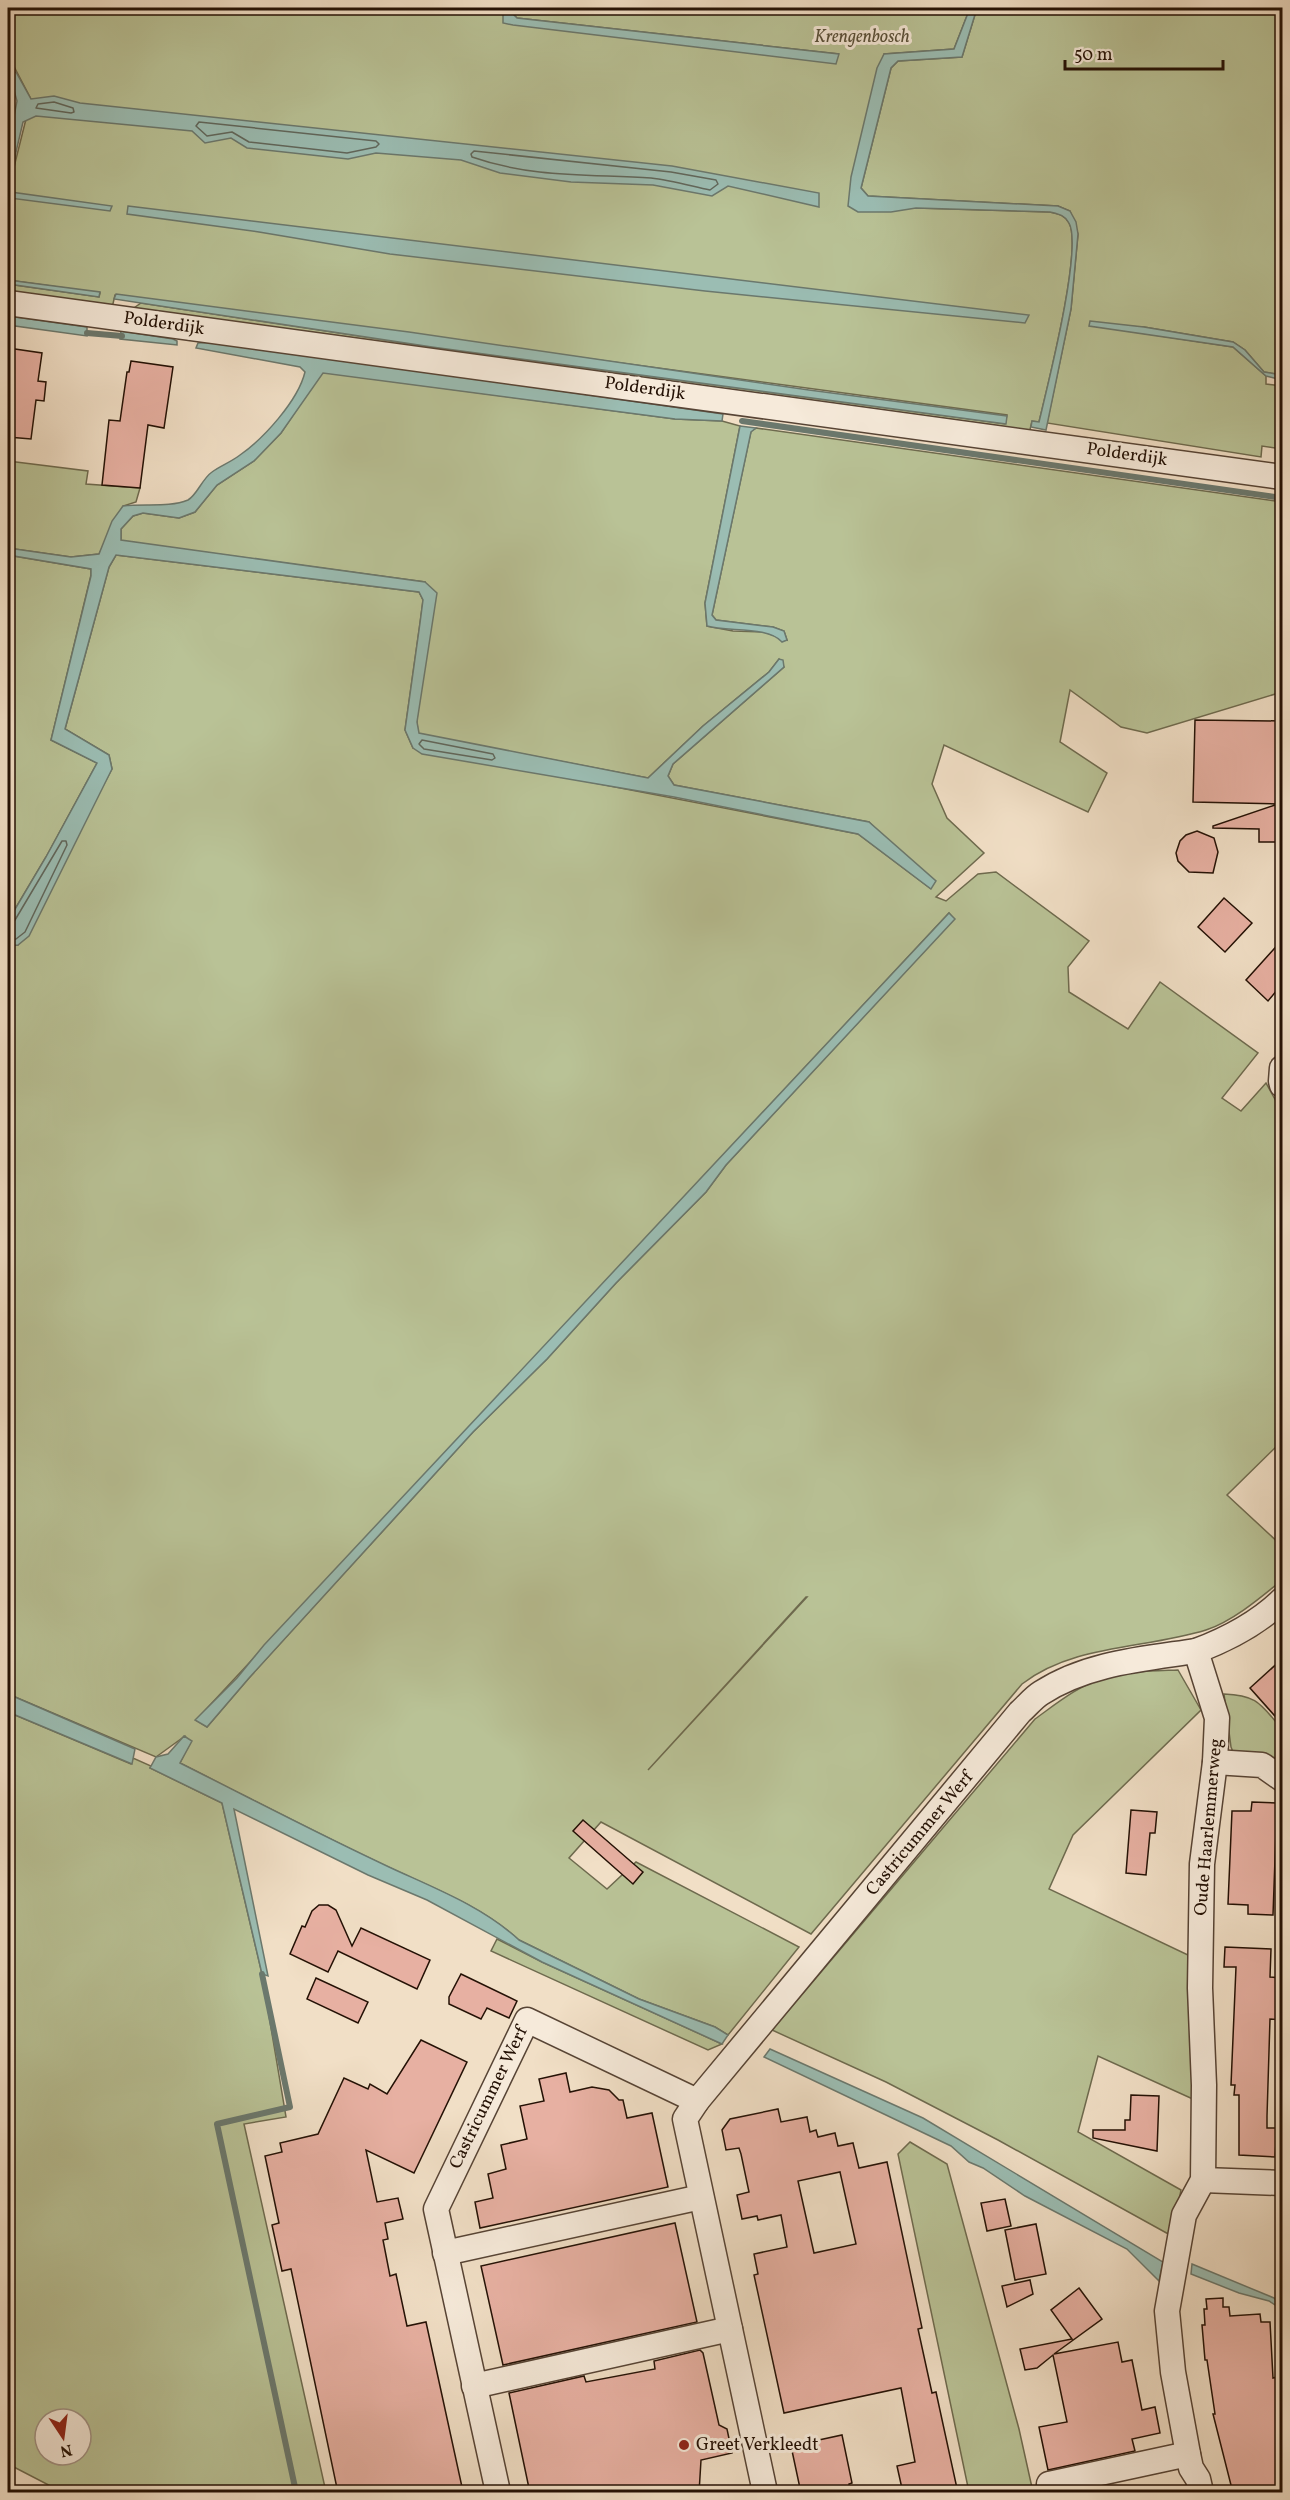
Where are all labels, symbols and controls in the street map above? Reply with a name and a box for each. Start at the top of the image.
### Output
park label: Krengenbosch [814,25,910,50]
scale bar [1065,33,1222,71]
text: 50 m [1074,43,1113,68]
street label: Polderdijk [122,306,206,342]
street label: Polderdijk [603,371,687,407]
street label: Polderdijk [1085,437,1169,473]
street label: Oude Haarlemmerweg [1189,1737,1229,1917]
street label: Castricummer Werf [860,1765,981,1902]
street label: Castricummer Werf [444,2021,535,2173]
north arrow [33,2407,93,2467]
place label: Greet Verkleedt [696,2433,819,2458]
text: N [57,2438,74,2462]
marker: Greet Verkleedt [677,2438,691,2452]

